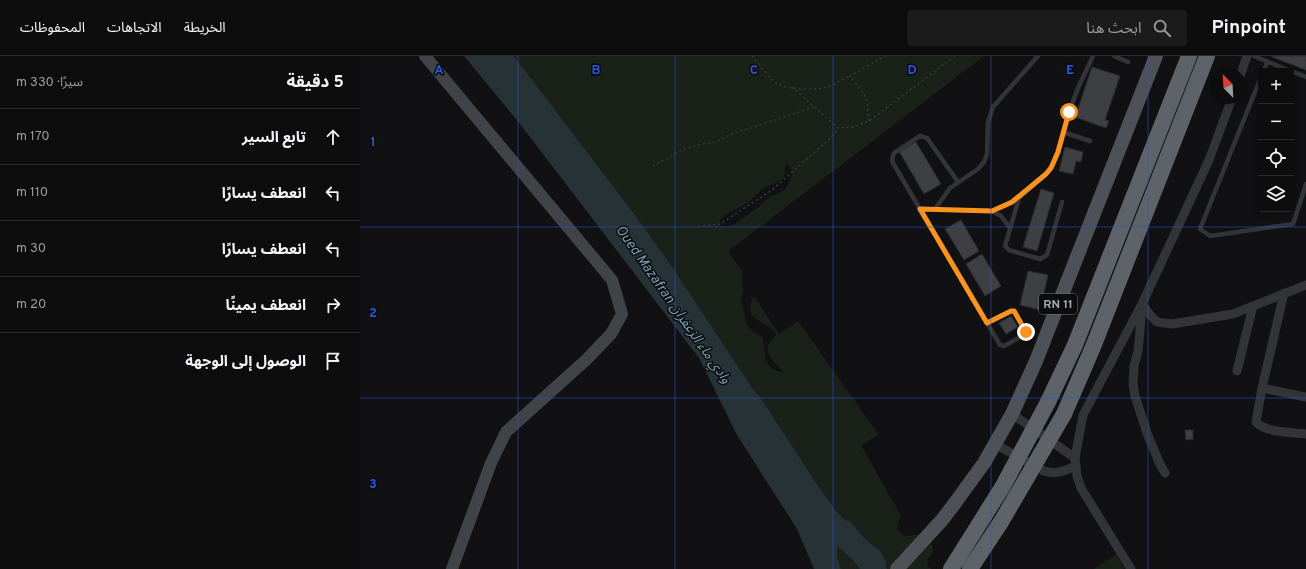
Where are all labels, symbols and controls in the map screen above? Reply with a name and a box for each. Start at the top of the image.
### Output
search box [907,10,1187,46]
text: Pinpoint [1211,16,1286,40]
icon: search [1151,17,1173,39]
text: المحفوظات [20,20,85,37]
text: الاتجاهات [107,20,162,37]
text: الخريطة [184,20,226,37]
text: ابحث هنا [1086,20,1141,39]
text: A [434,63,444,79]
text: B [592,63,601,79]
text: C [750,63,758,79]
text: D [907,63,917,79]
text: E [1066,63,1074,79]
north arrow [1210,68,1246,104]
map controls [1258,68,1294,212]
button: + [1258,68,1294,104]
text: 5 دقيقة [287,72,344,94]
text: سيرًا · 330 m [16,75,83,91]
route start [1060,103,1078,121]
button: − [1258,104,1294,140]
icon: ahead [322,126,344,148]
text: 170 m [16,129,50,145]
text: تابع السير [242,129,306,148]
text: 1 [370,135,376,151]
button: locate [1258,140,1294,176]
button: layers [1258,176,1294,212]
icon: left [322,182,344,204]
text: 110 m [16,185,48,201]
text: انعطف يسارًا [222,185,306,204]
water label: Oued Mazafran وادي ماء الزعفران [610,222,734,388]
icon: left [322,238,344,260]
text: 30 m [16,241,46,257]
text: انعطف يسارًا [222,241,306,260]
icon: right [322,294,344,316]
road number: RN 11 [1039,294,1077,314]
text: 20 m [16,297,46,313]
text: انعطف يمينًا [226,297,306,316]
text: 2 [369,306,377,322]
route end [1017,323,1035,341]
icon: arrive [322,350,344,372]
text: الوصول إلى الوجهة [185,353,306,372]
text: 3 [369,477,377,493]

